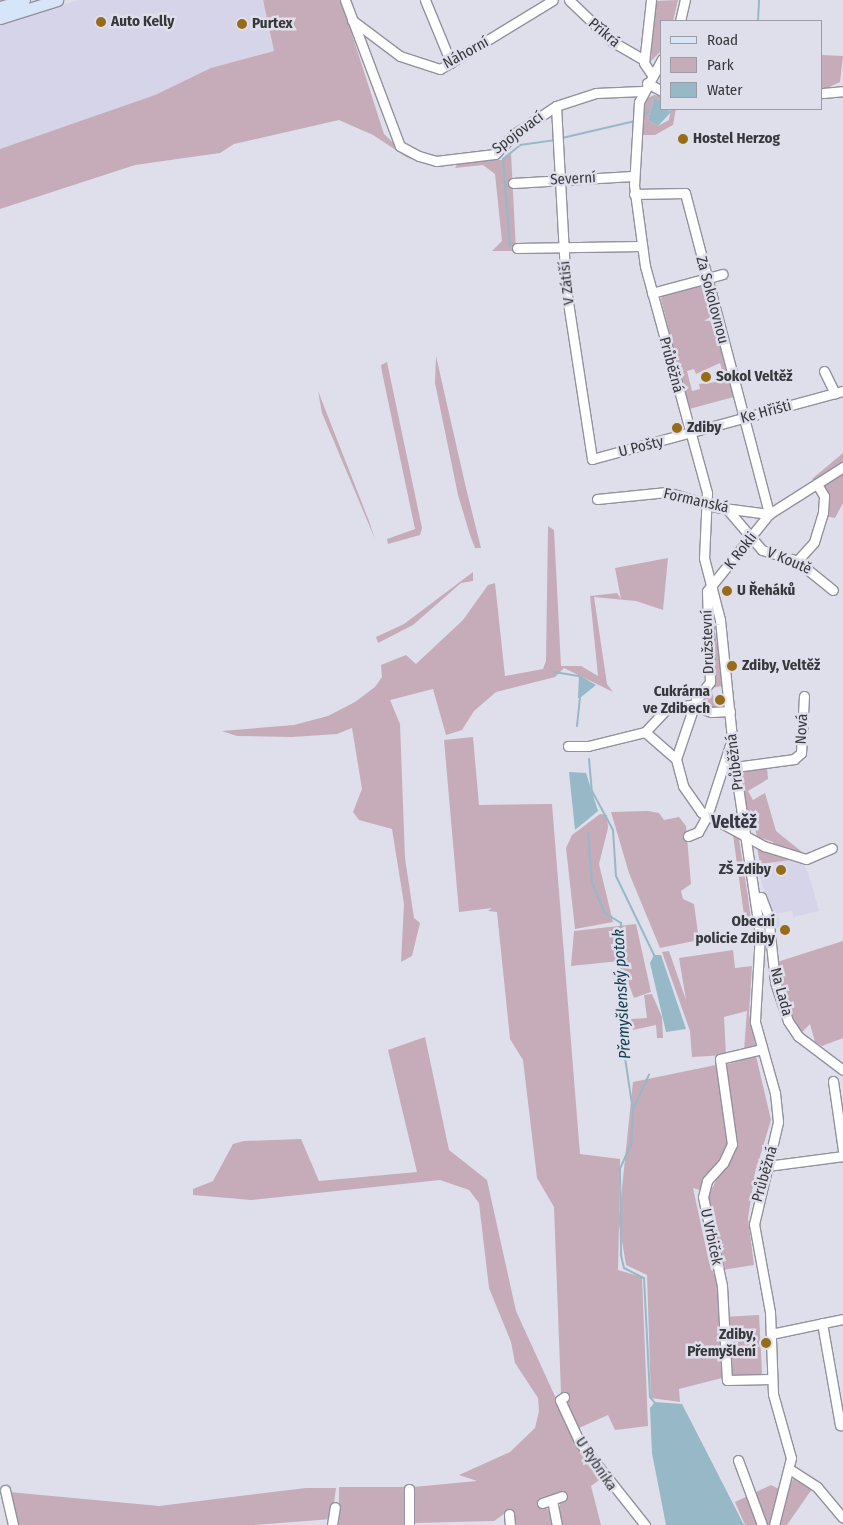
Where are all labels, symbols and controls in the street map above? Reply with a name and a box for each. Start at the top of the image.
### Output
place label: Auto Kelly [111,13,174,31]
place label: Purtex [252,15,293,33]
street label: Příkrá [584,15,624,51]
marker: Auto Kelly [95,16,107,28]
marker: Purtex [236,18,248,30]
legend [660,20,823,110]
text: Road [707,31,738,49]
street label: Náhorní [440,33,492,73]
text: Park [707,56,734,74]
text: Water [707,81,742,99]
street label: Spojovací [489,108,547,158]
place label: Hostel Herzog [693,130,780,148]
marker: Hostel Herzog [677,133,689,145]
street label: Severní [550,169,596,189]
street label: Za Sokolovnou [692,254,732,346]
street label: V Zátiší [556,260,578,306]
street label: Průběžná [655,335,687,395]
place label: Sokol Veltěž [716,368,792,386]
marker: Sokol Veltěž [700,371,712,383]
street label: Ke Hřišti [739,397,793,427]
place label: Zdiby [687,419,721,437]
marker: Zdiby [671,422,683,434]
street label: U Pošty [617,433,665,461]
street label: Formanská [662,485,730,517]
street label: K Rokli [721,529,761,573]
street label: V Koutě [764,544,814,578]
place label: U Řeháků [737,582,795,600]
marker: U Řeháků [721,585,733,597]
street label: Družstevní [698,609,718,675]
place label: Zdiby, Veltěž [742,657,820,675]
marker: Zdiby, Veltěž [726,660,738,672]
place label: Cukrárna ve Zdibech [643,682,710,717]
marker: Cukrárna ve Zdibech [714,694,726,706]
street label: Nová [792,713,812,745]
street label: Průběžná [723,733,747,791]
district label: Veltěž [711,811,757,833]
place label: ZŠ Zdiby [719,861,771,879]
marker: ZŠ Zdiby [775,864,787,876]
place label: Obecní policie Zdiby [695,912,775,947]
marker: Obecní policie Zdiby [779,924,791,936]
water label: Přemyšlenský potok [609,929,635,1059]
street label: Na Lada [766,966,796,1018]
street label: Průběžná [748,1144,782,1204]
street label: U Vrbiček [696,1207,726,1267]
place label: Zdiby, Přemyšlení [687,1325,756,1360]
marker: Zdiby, Přemyšlení [760,1337,772,1349]
street label: U Rybníka [571,1434,621,1494]

